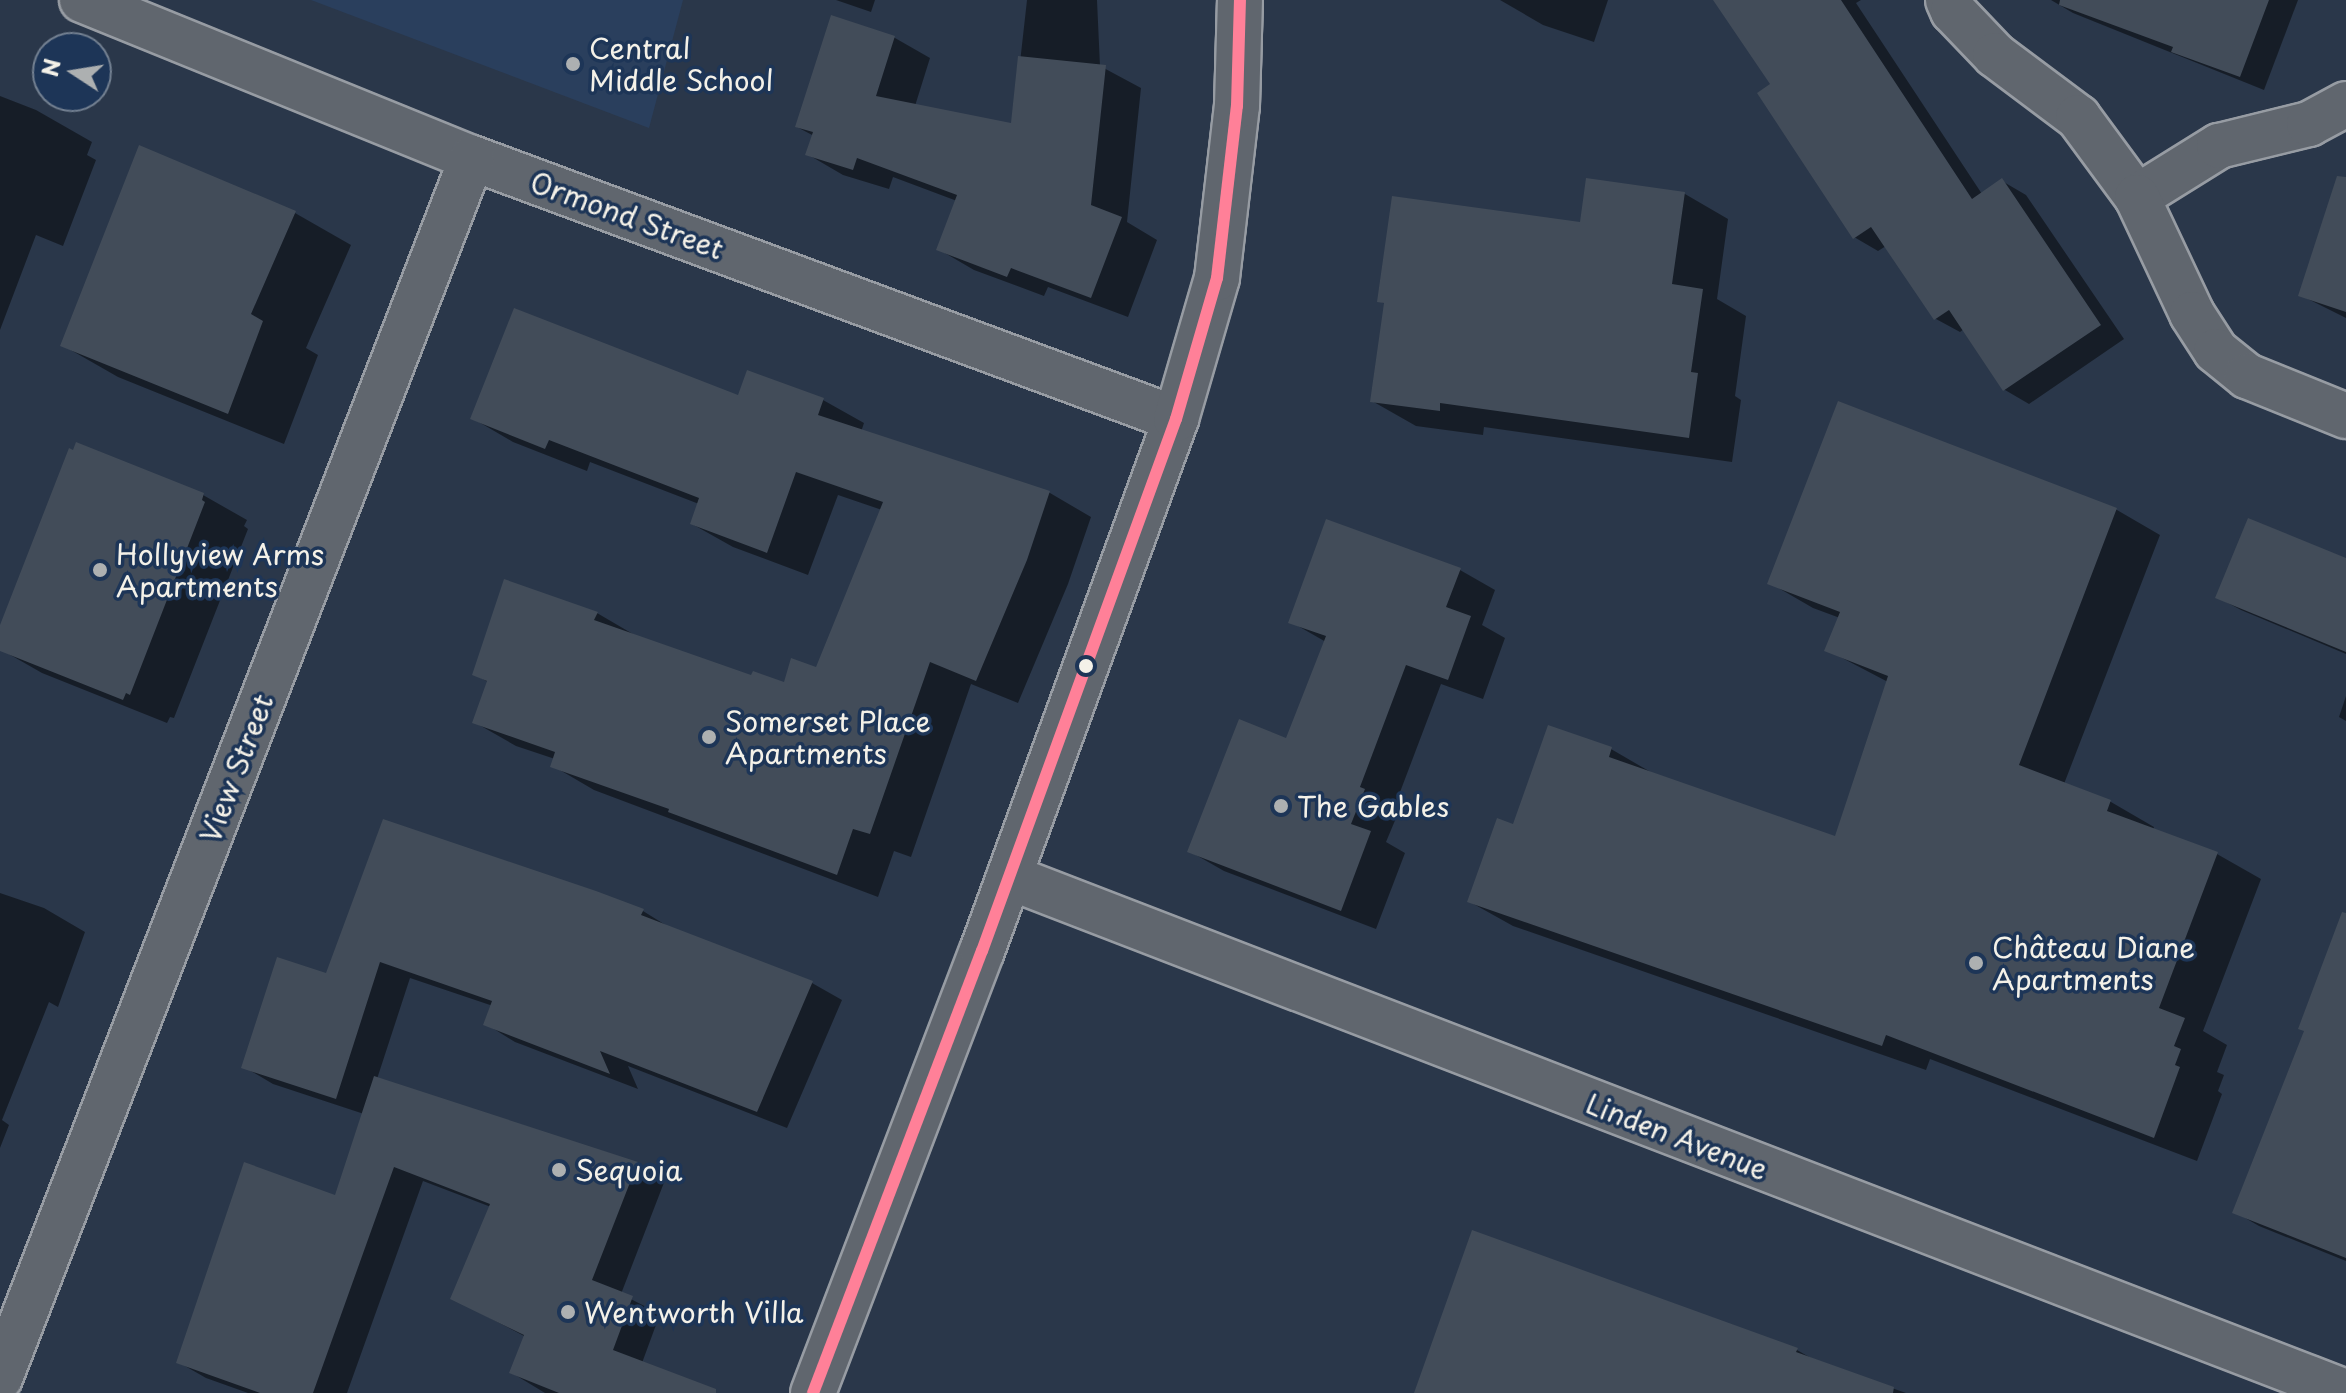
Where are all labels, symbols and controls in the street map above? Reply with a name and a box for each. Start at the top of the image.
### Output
place label: Central Middle School [589,31,776,97]
north arrow [32,32,112,112]
text: N [32,55,68,79]
marker: Central Middle School [564,55,582,73]
street label: Ormond Street [526,165,728,265]
place label: Hollyview Arms Apartments [116,537,325,603]
marker: Hollyview Arms Apartments [91,561,109,579]
unlabelled marker [1078,658,1094,674]
street label: View Street [193,690,279,846]
place label: Somerset Place Apartments [725,704,931,770]
marker: Somerset Place Apartments [700,728,718,746]
place label: The Gables [1297,789,1449,823]
marker: The Gables [1272,797,1290,815]
place label: Château Diane Apartments [1992,930,2194,996]
marker: Château Diane Apartments [1967,954,1985,972]
street label: Linden Avenue [1581,1086,1773,1186]
place label: Sequoia [575,1153,682,1187]
marker: Sequoia [550,1161,568,1179]
place label: Wentworth Villa [584,1295,805,1329]
marker: Wentworth Villa [559,1303,577,1321]

